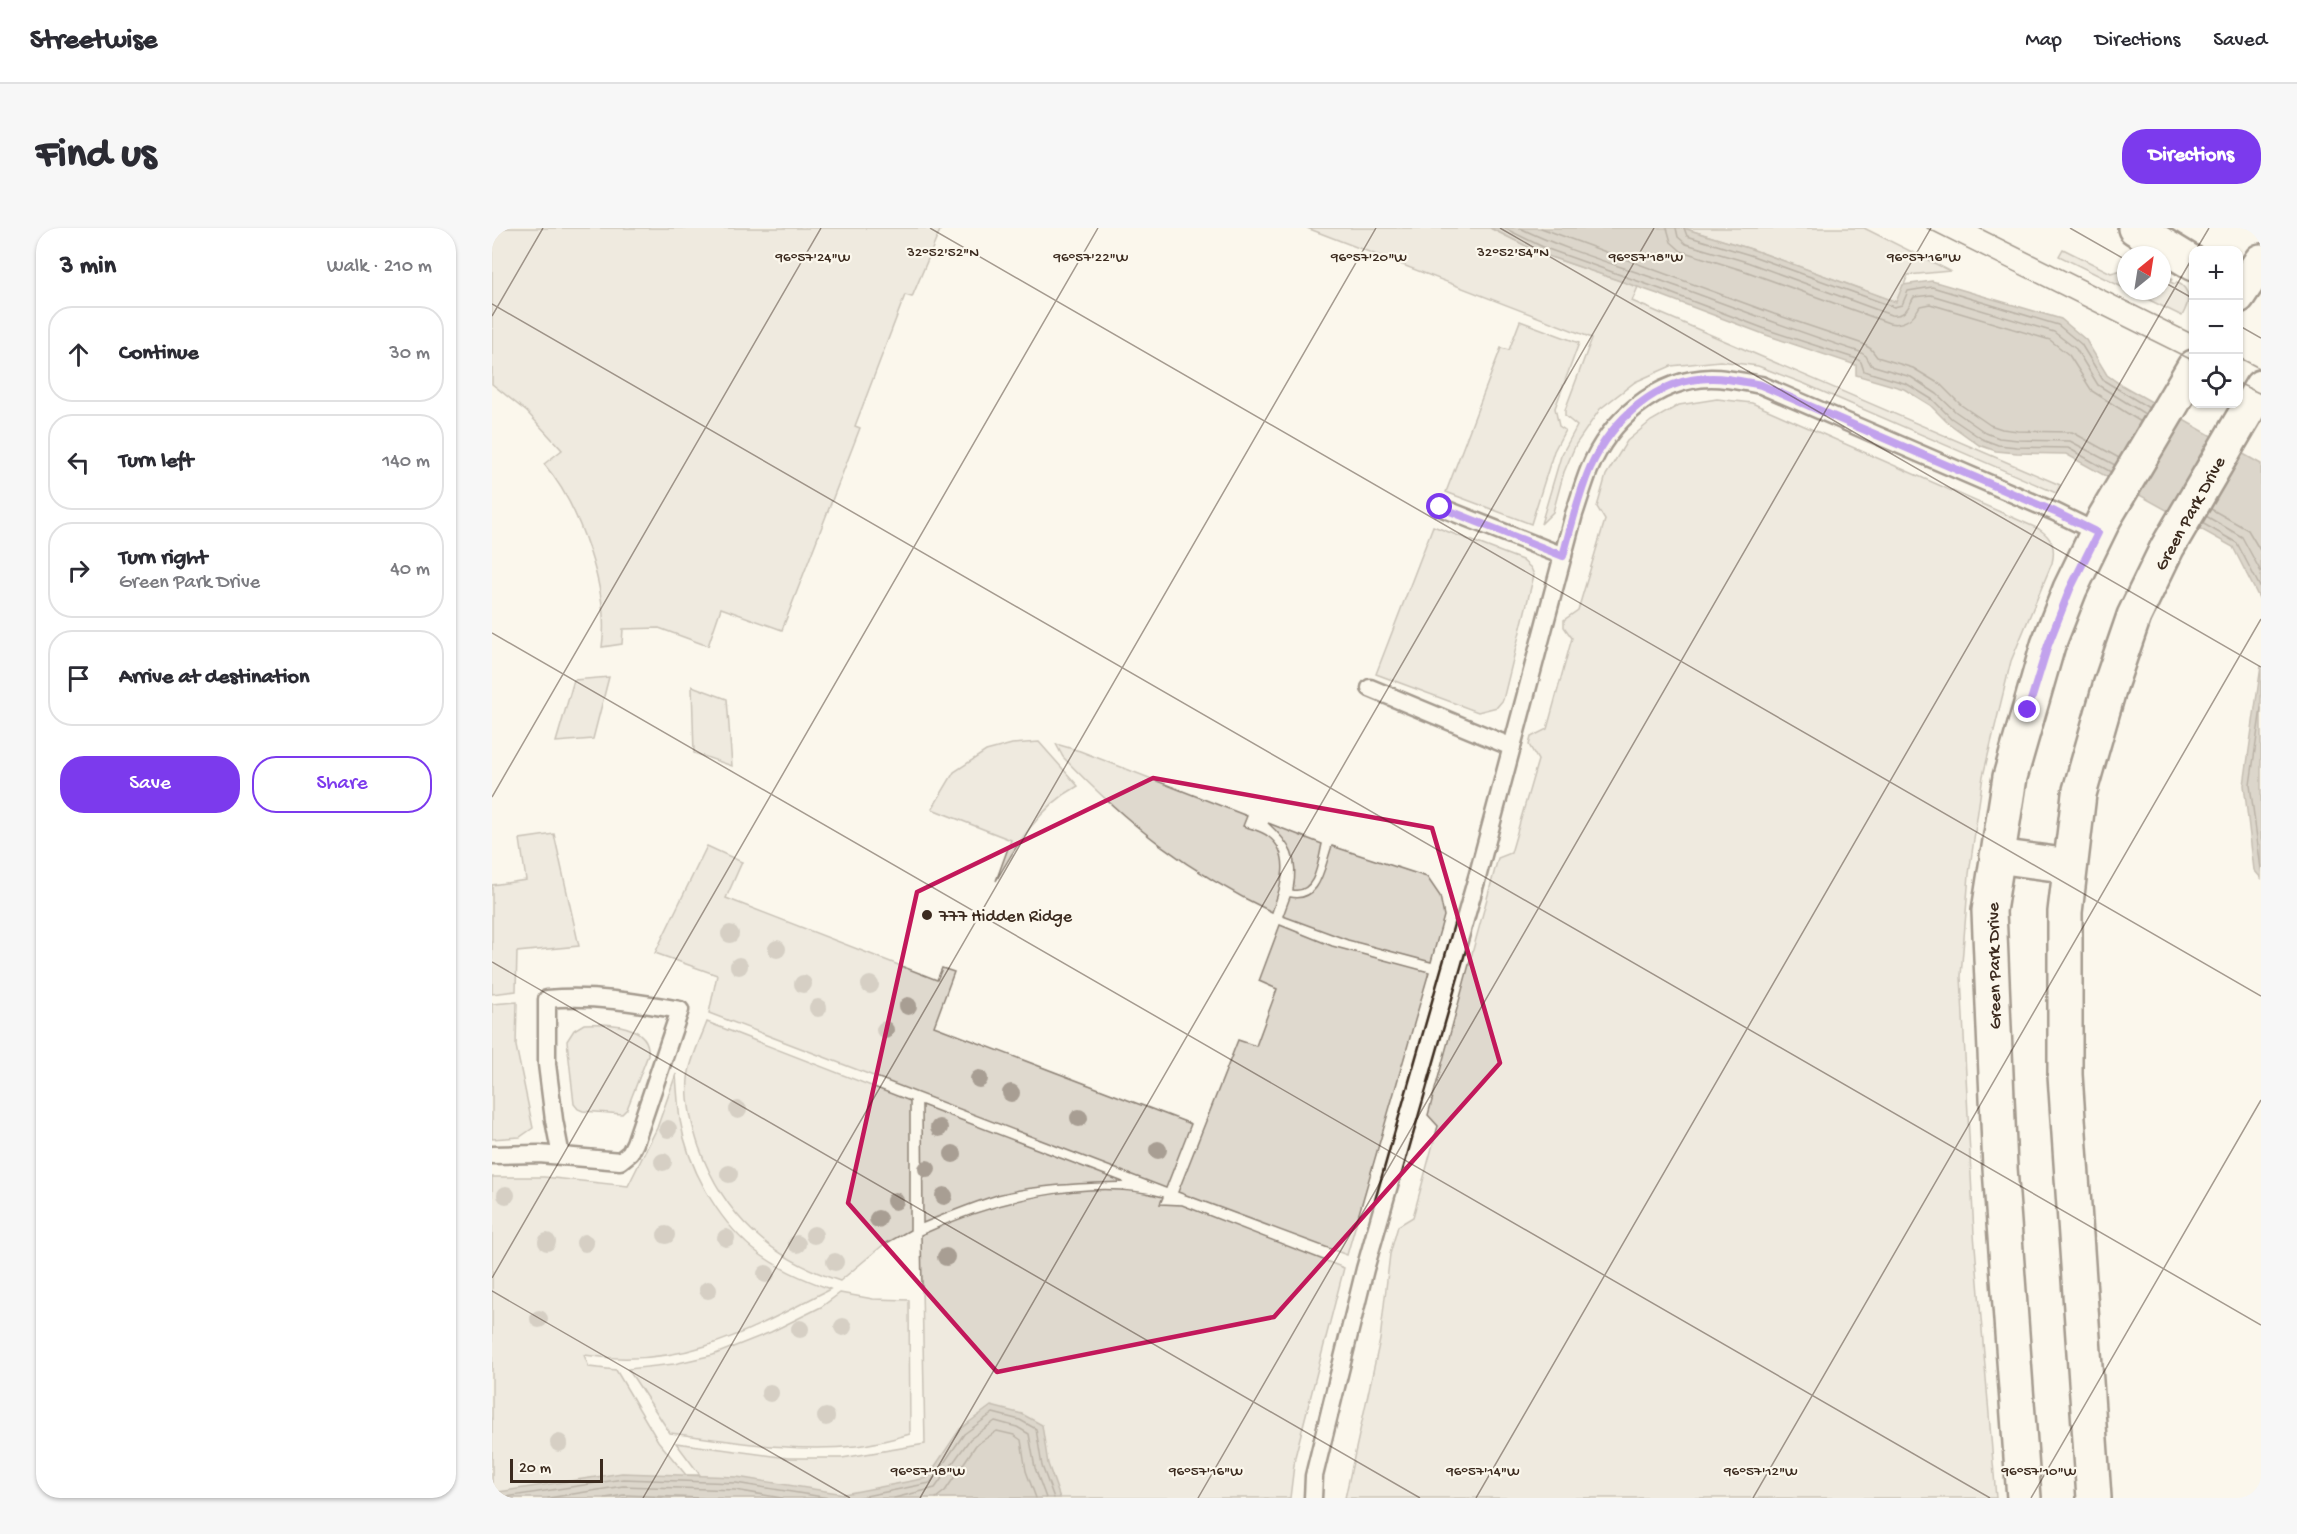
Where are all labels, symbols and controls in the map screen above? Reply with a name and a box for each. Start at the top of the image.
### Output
text: Streetwise [30,25,157,58]
text: Map [2025,29,2062,54]
text: Directions [2095,29,2180,54]
text: Saved [2213,29,2267,54]
button: Directions [2122,129,2261,184]
text: Find us [36,132,156,181]
text: 32°52'52"N [906,244,979,262]
text: 32°52'54"N [1476,244,1549,262]
north arrow [2117,246,2171,300]
map controls [2189,246,2243,408]
button: + [2189,246,2243,300]
text: 96°57'24"W [775,249,851,267]
text: 96°57'22"W [1052,249,1129,267]
text: 96°57'20"W [1330,249,1407,267]
text: 96°57'18"W [1608,249,1684,267]
text: 96°57'16"W [1886,249,1961,267]
text: 3 min [60,252,116,283]
text: Walk · 210 m [327,256,432,279]
button: − [2189,300,2243,354]
icon: ahead [62,338,95,371]
text: Continue [119,341,199,367]
text: 30 m [389,343,430,366]
button: locate [2189,354,2243,408]
icon: left [62,446,95,479]
text: Turn left [119,449,193,475]
text: 140 m [382,451,430,474]
street label: Green Park Drive [2151,453,2231,575]
route start [1426,493,1452,519]
text: Turn right [119,546,207,572]
icon: right [62,554,95,587]
text: 40 m [390,559,430,582]
text: Green Park Drive [119,572,260,595]
icon: arrive [62,662,95,695]
text: Arrive at destination [119,665,309,691]
route end [2014,696,2040,722]
button: Save [60,756,240,813]
button: Share [252,756,432,813]
street label: Green Park Drive [1984,902,2007,1030]
place label: 777 Hidden Ridge [938,907,1073,928]
marker: 777 Hidden Ridge [920,908,934,922]
scale bar [510,1456,603,1484]
text: 20 m [519,1460,551,1479]
text: 96°57'18"W [890,1463,966,1481]
text: 96°57'16"W [1168,1463,1243,1481]
text: 96°57'14"W [1445,1463,1520,1481]
text: 96°57'12"W [1723,1463,1798,1481]
text: 96°57'10"W [2001,1463,2077,1481]

